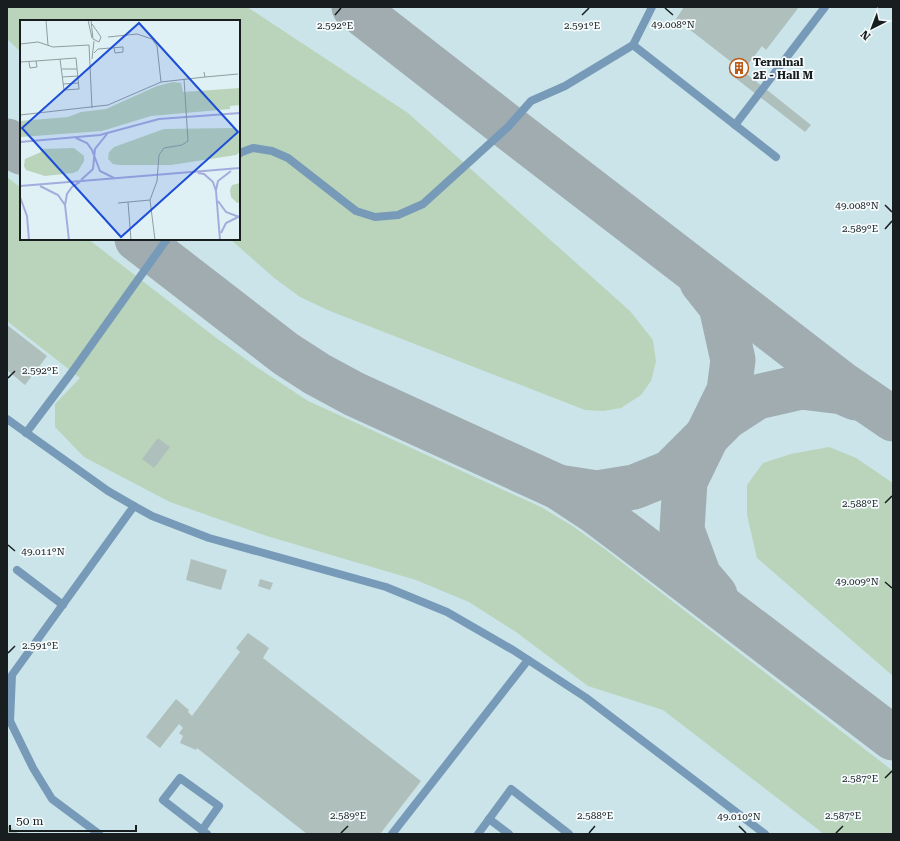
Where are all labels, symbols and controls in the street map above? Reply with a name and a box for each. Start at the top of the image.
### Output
north arrow [852,8,892,48]
text: 49.008°N [651,19,695,30]
inset map [20,20,240,240]
text: 2.592°E [317,20,353,31]
text: 2.591°E [564,20,600,31]
text: N [858,27,873,43]
place label: Terminal 2E - Hall M [753,56,814,82]
building icon: Terminal 2E - Hall M [728,57,750,79]
text: 49.008°N [835,200,879,211]
text: 2.589°E [842,223,878,234]
text: 2.592°E [22,365,58,376]
text: 2.588°E [842,498,878,509]
text: 49.011°N [21,546,65,557]
text: 49.009°N [835,576,879,587]
text: 2.591°E [22,640,58,651]
text: 2.587°E [842,773,878,784]
scale bar [10,807,136,833]
text: 2.589°E [330,810,366,821]
text: 2.588°E [577,810,613,821]
text: 2.587°E [825,810,861,821]
text: 49.010°N [717,811,761,822]
text: 50 m [16,814,43,828]

